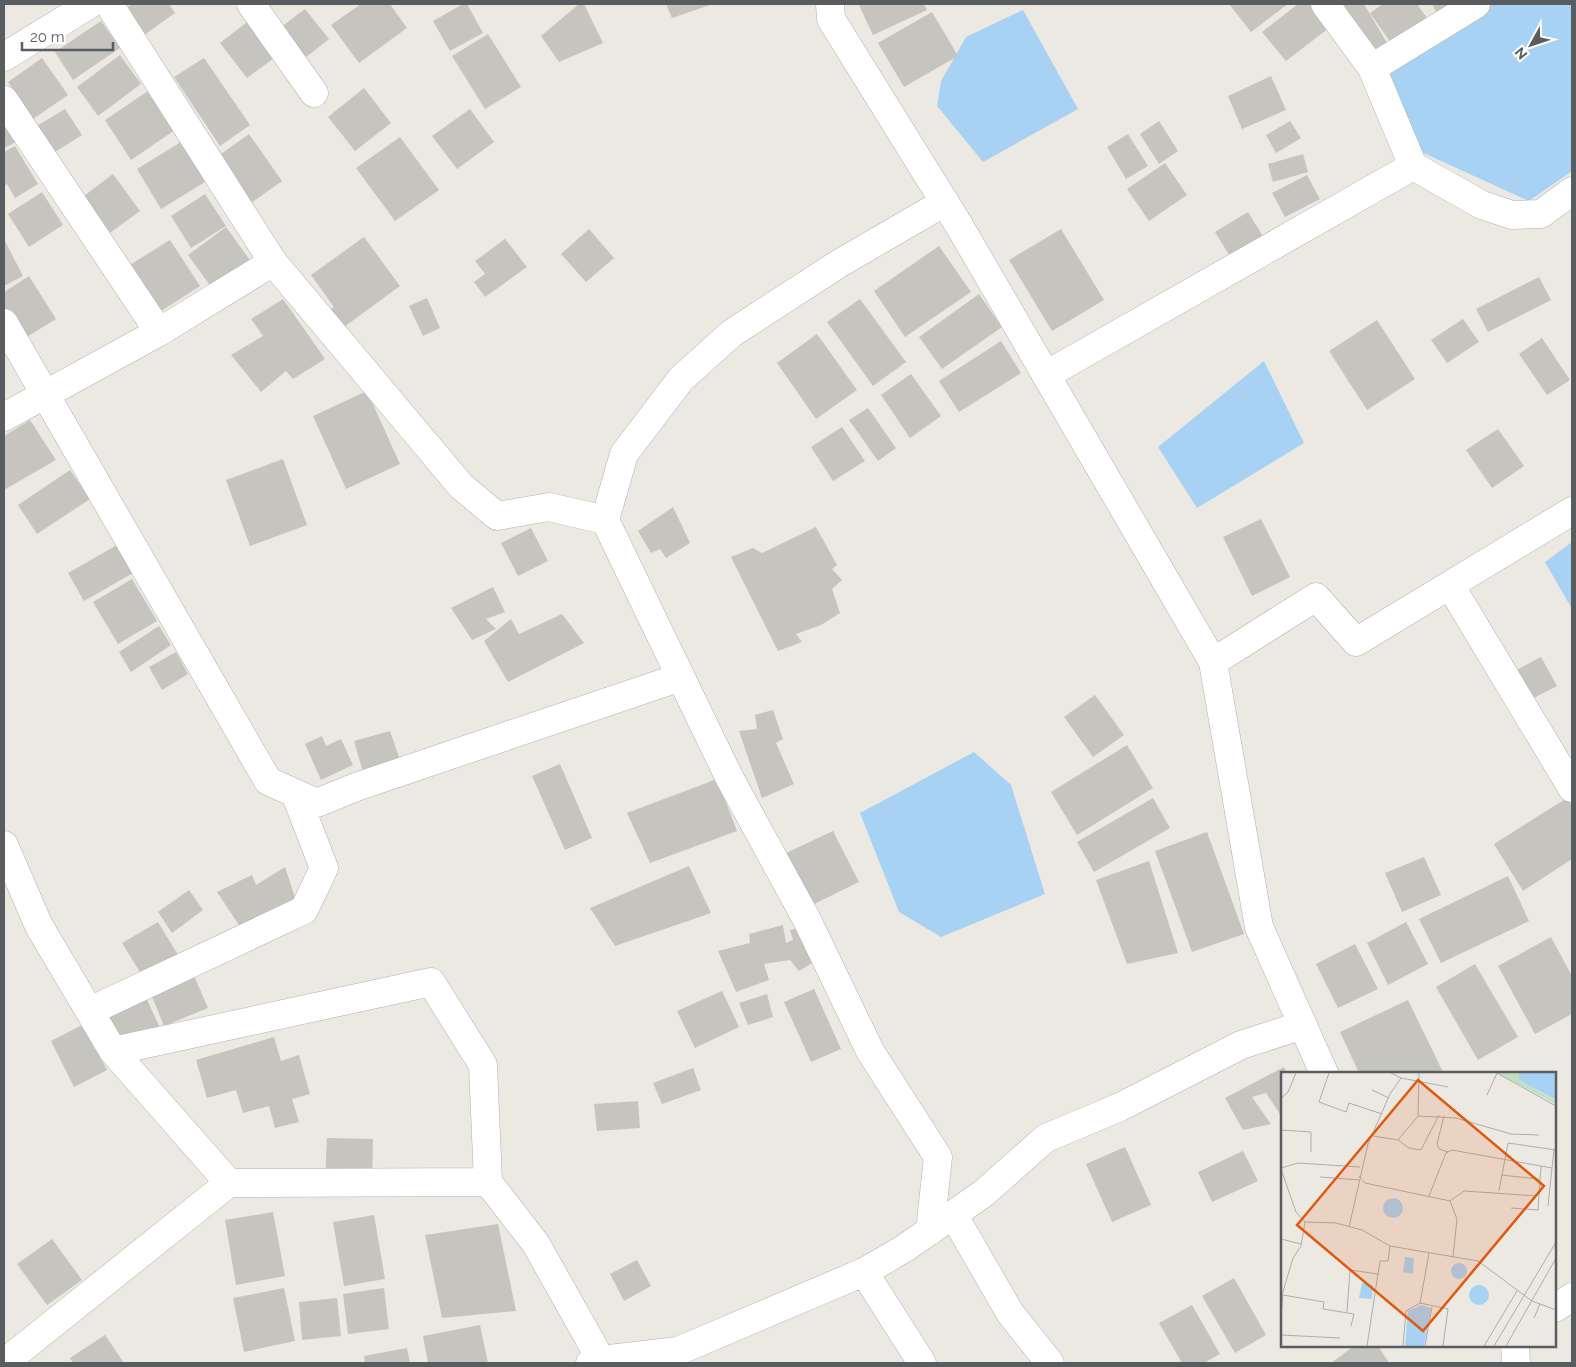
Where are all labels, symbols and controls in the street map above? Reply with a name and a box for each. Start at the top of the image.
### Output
scale bar [22,20,114,52]
north arrow [1506,20,1556,70]
text: 20 m [30,28,65,46]
text: N [1511,44,1531,63]
inset map [1281,1072,1556,1347]

